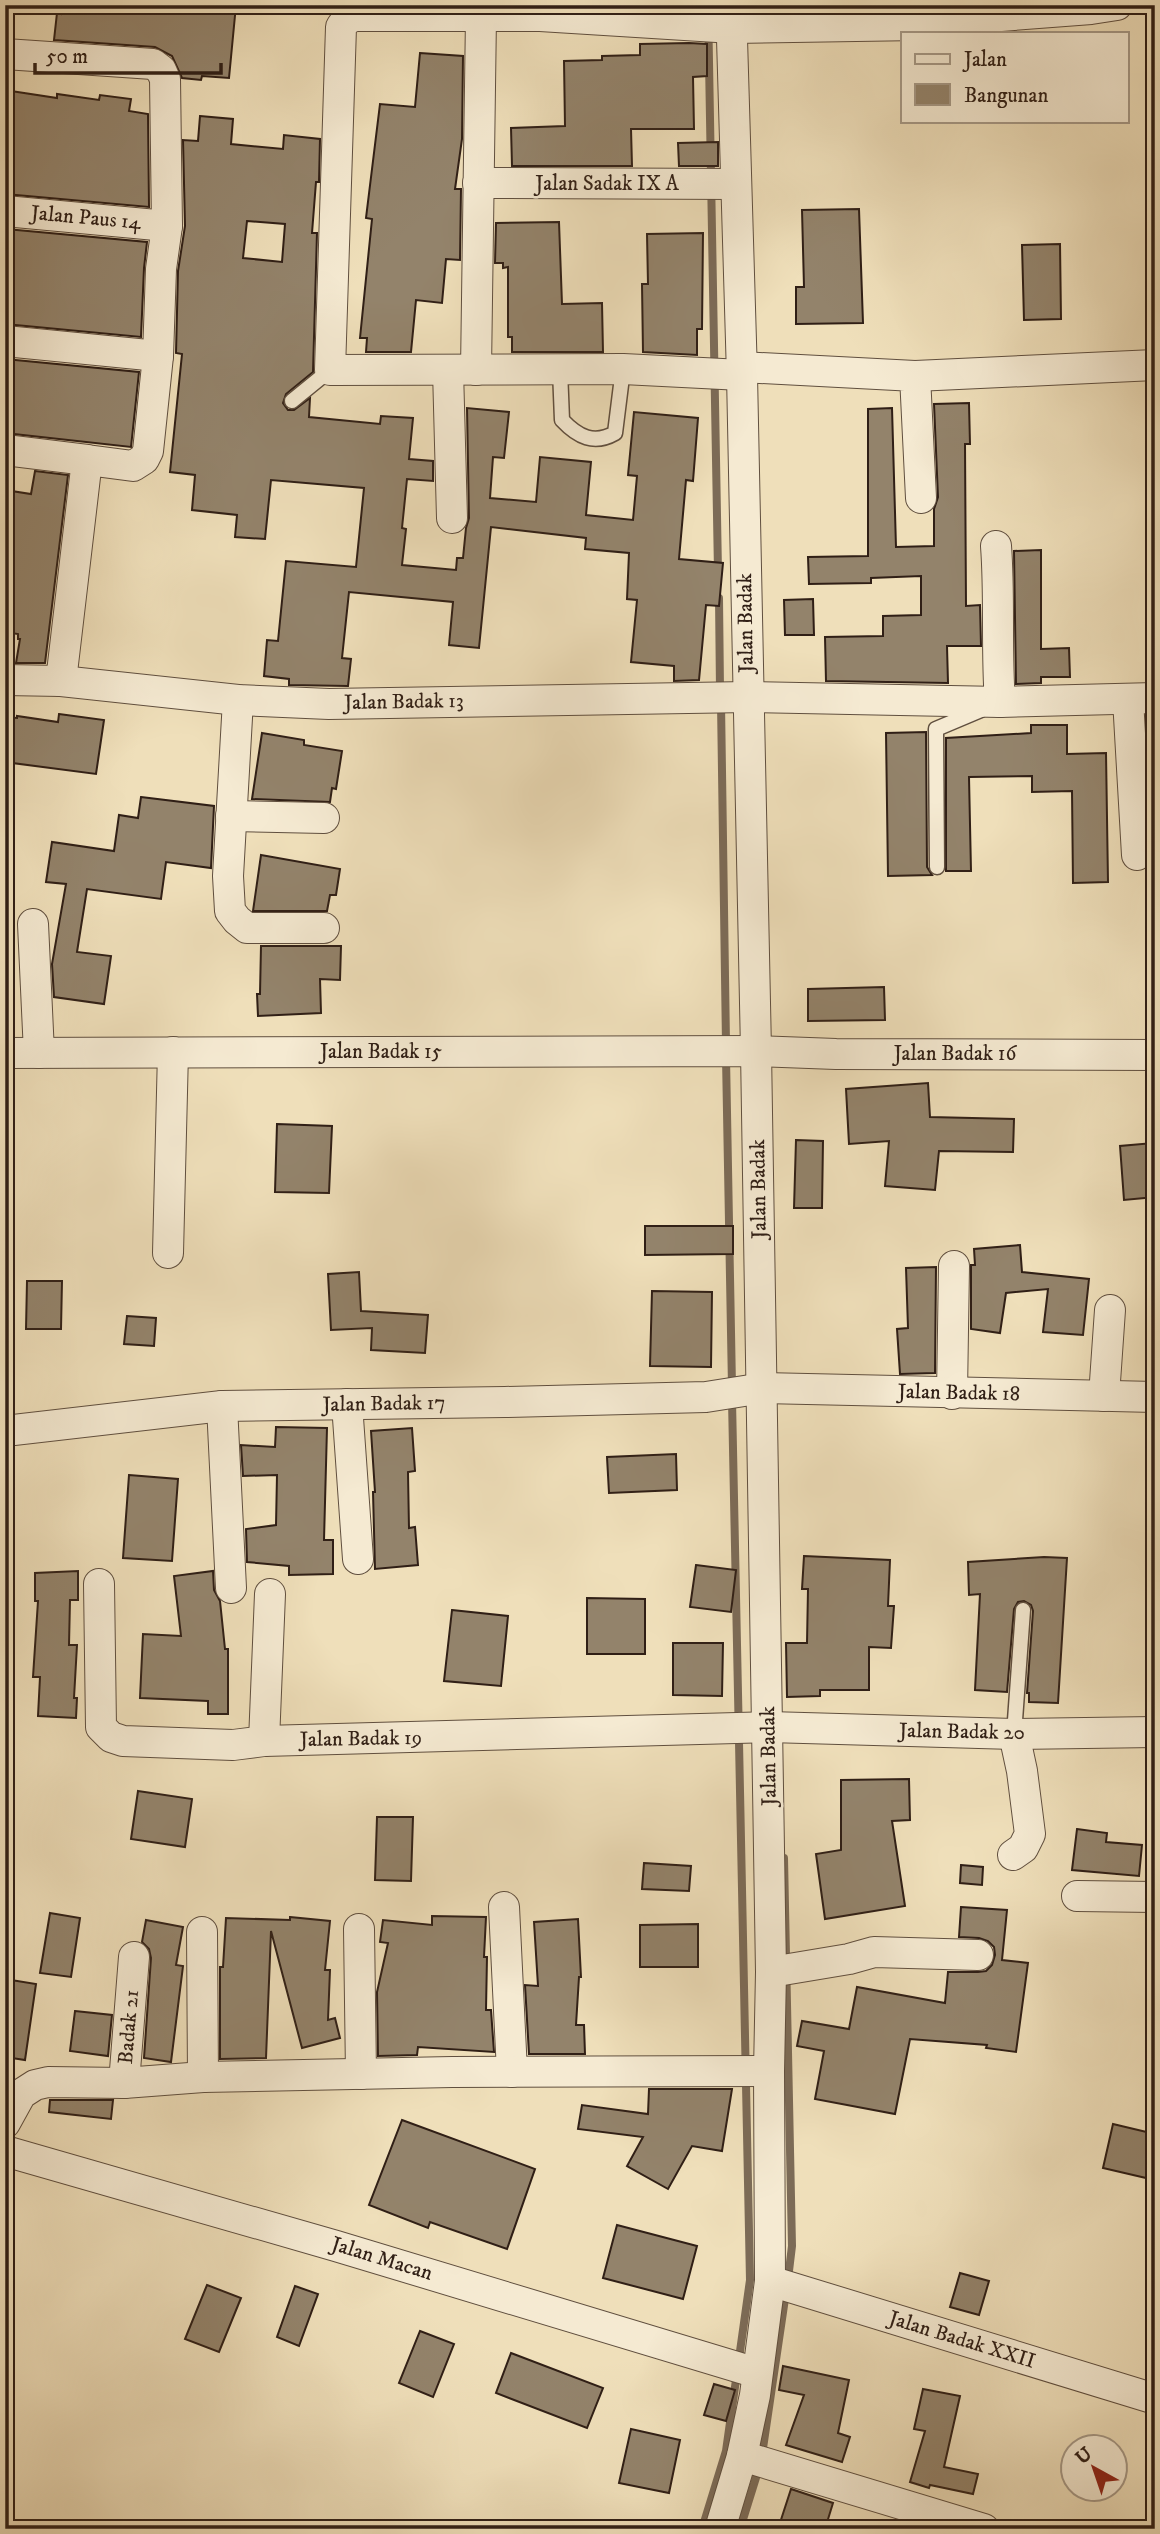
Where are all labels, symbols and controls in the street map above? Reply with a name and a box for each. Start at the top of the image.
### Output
scale bar [35,32,220,76]
legend [901,32,1128,122]
text: 50 m [46,44,88,70]
text: Jalan [962,47,1007,73]
text: Bangunan [964,83,1048,109]
street label: Jalan Sadak IX A [533,171,679,197]
street label: Jalan Paus 14 [28,200,143,236]
street label: Jalan Badak [732,572,760,675]
street label: Jalan Badak 13 [342,688,464,716]
street label: Jalan Badak 15 [318,1039,442,1065]
street label: Jalan Badak 16 [892,1041,1017,1067]
street label: Jalan Badak [745,1138,773,1241]
street label: Jalan Badak 18 [896,1379,1020,1407]
street label: Jalan Badak 17 [320,1390,446,1418]
street label: Jalan Badak [755,1705,783,1808]
street label: Jalan Badak 20 [897,1718,1025,1746]
street label: Jalan Badak 19 [298,1725,422,1753]
street label: Badak 21 [113,1989,145,2065]
street label: Jalan Macan [326,2231,436,2287]
street label: Jalan Badak XXII [884,2305,1038,2375]
north arrow [1058,2432,1128,2502]
text: U [1071,2442,1097,2470]

